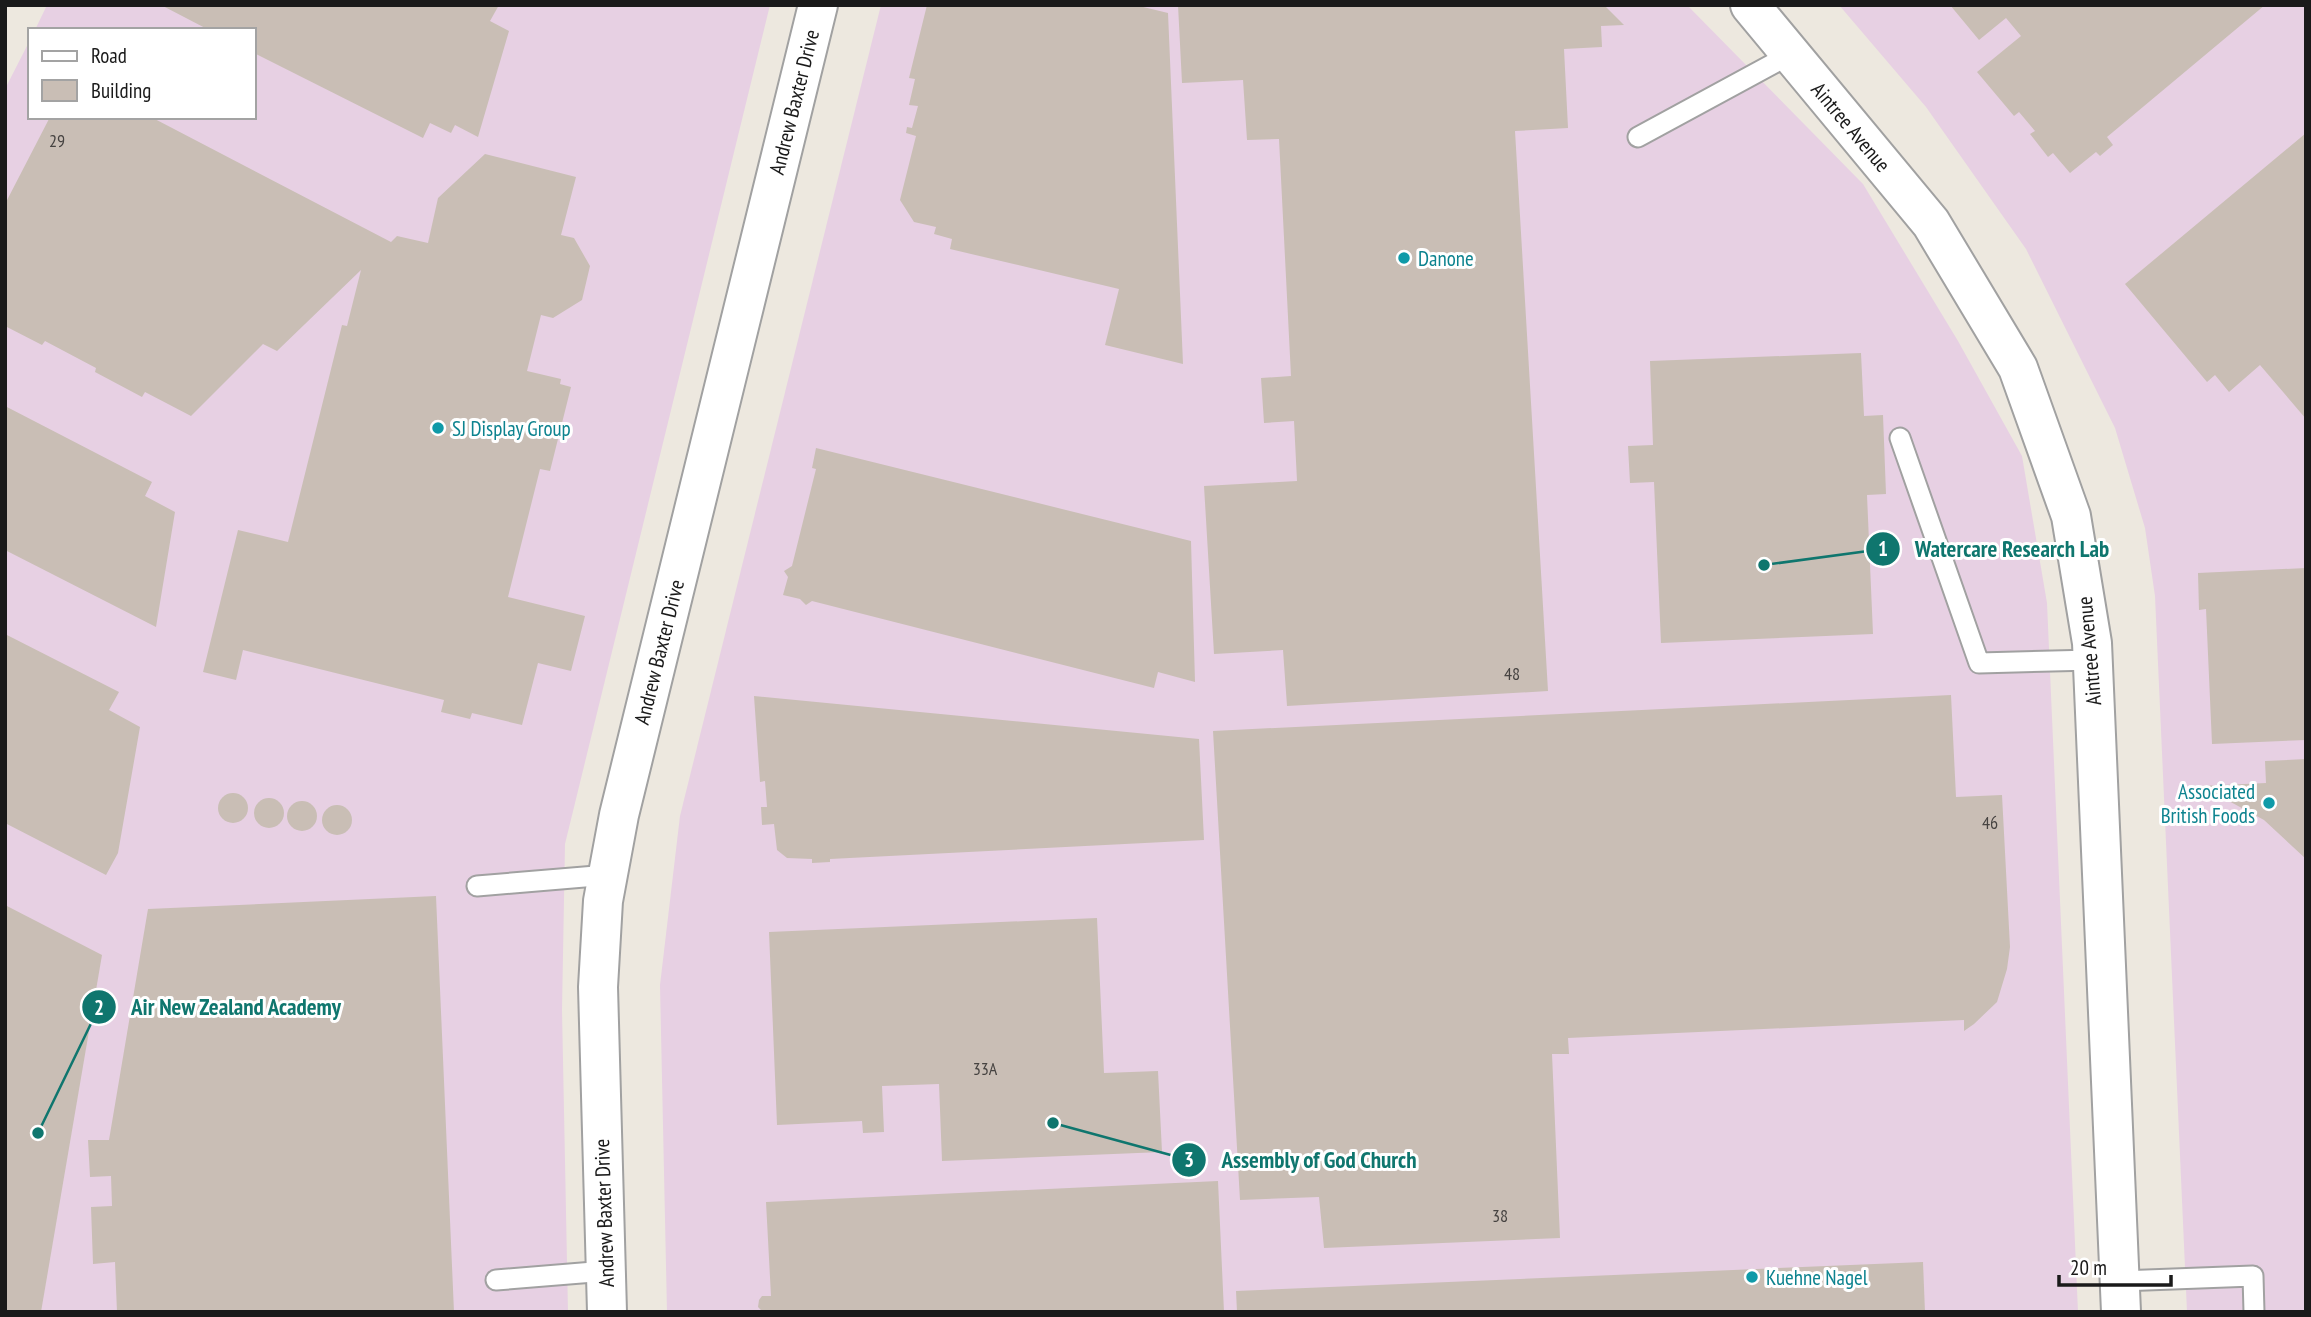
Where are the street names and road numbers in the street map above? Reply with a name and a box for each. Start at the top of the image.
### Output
street label: Andrew Baxter Drive [763,27,825,177]
street label: Aintree Avenue [1805,76,1897,178]
street label: Andrew Baxter Drive [628,577,690,727]
street label: Aintree Avenue [2071,595,2107,707]
street label: Andrew Baxter Drive [588,1138,620,1288]

